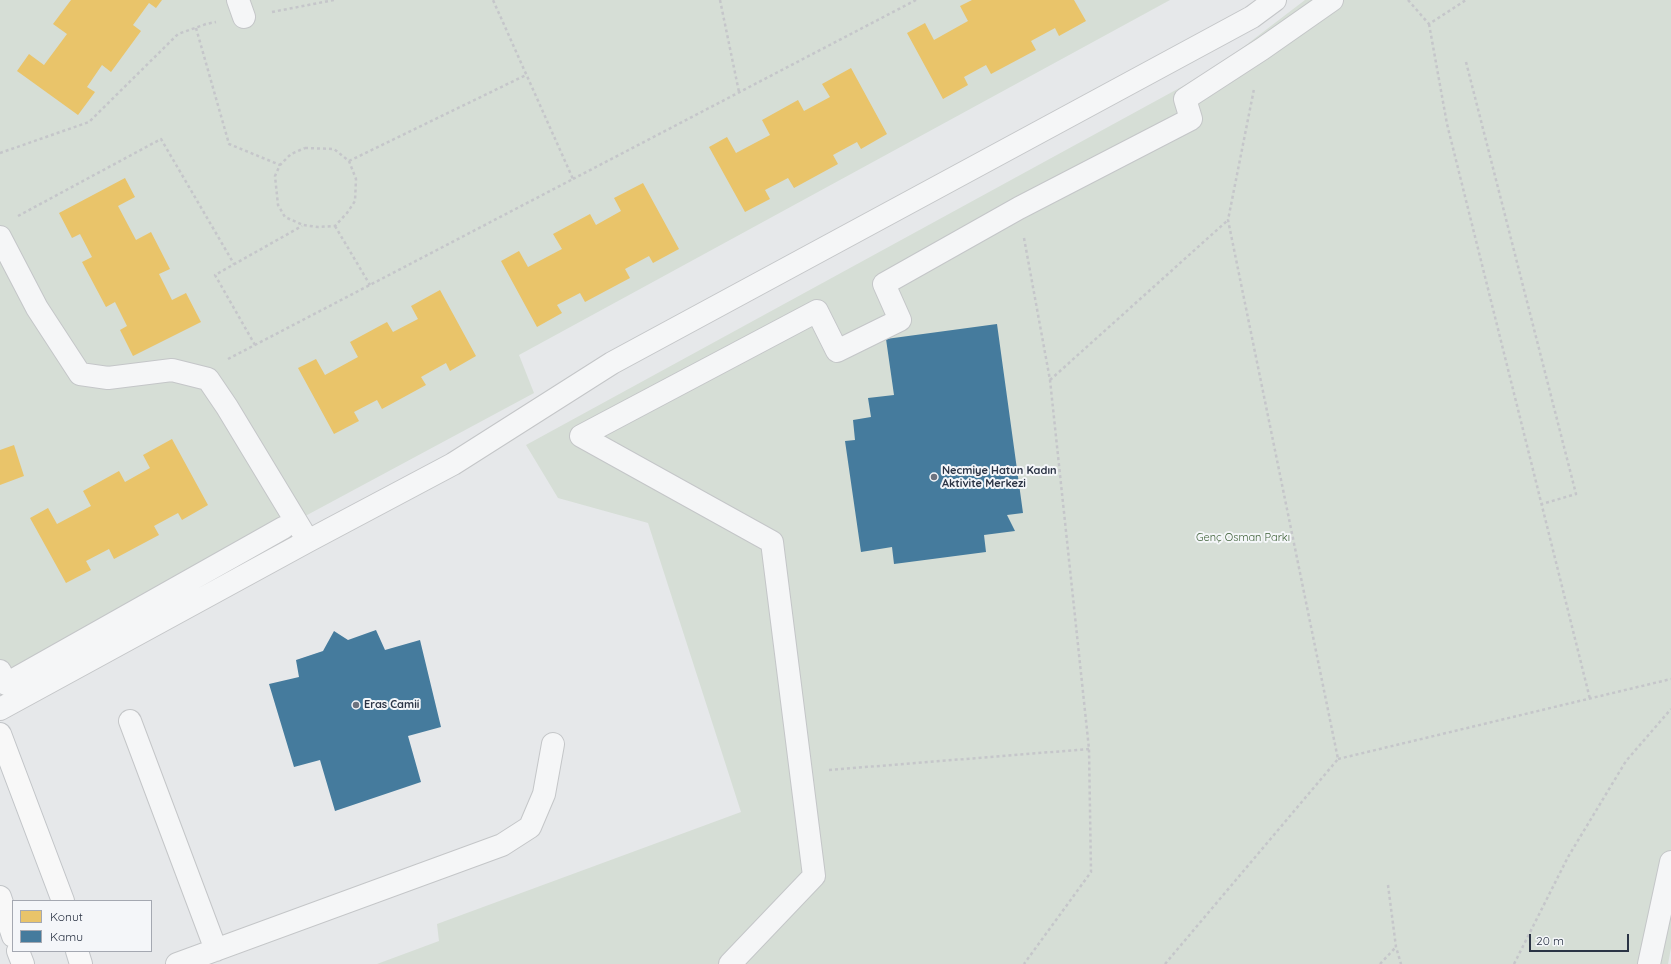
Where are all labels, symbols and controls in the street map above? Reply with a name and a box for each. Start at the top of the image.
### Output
place label: Necmiye Hatun Kadın Aktivite Merkezi [942,464,1057,490]
marker: Necmiye Hatun Kadın Aktivite Merkezi [929,472,939,482]
park label: Genç Osman Parkı [1196,531,1290,545]
place label: Eras Camii [364,698,419,712]
marker: Eras Camii [351,700,361,710]
legend [12,900,152,952]
text: Konut [50,909,83,924]
scale bar [1531,926,1631,952]
text: Kamu [50,929,83,944]
text: 20 m [1536,933,1564,948]

